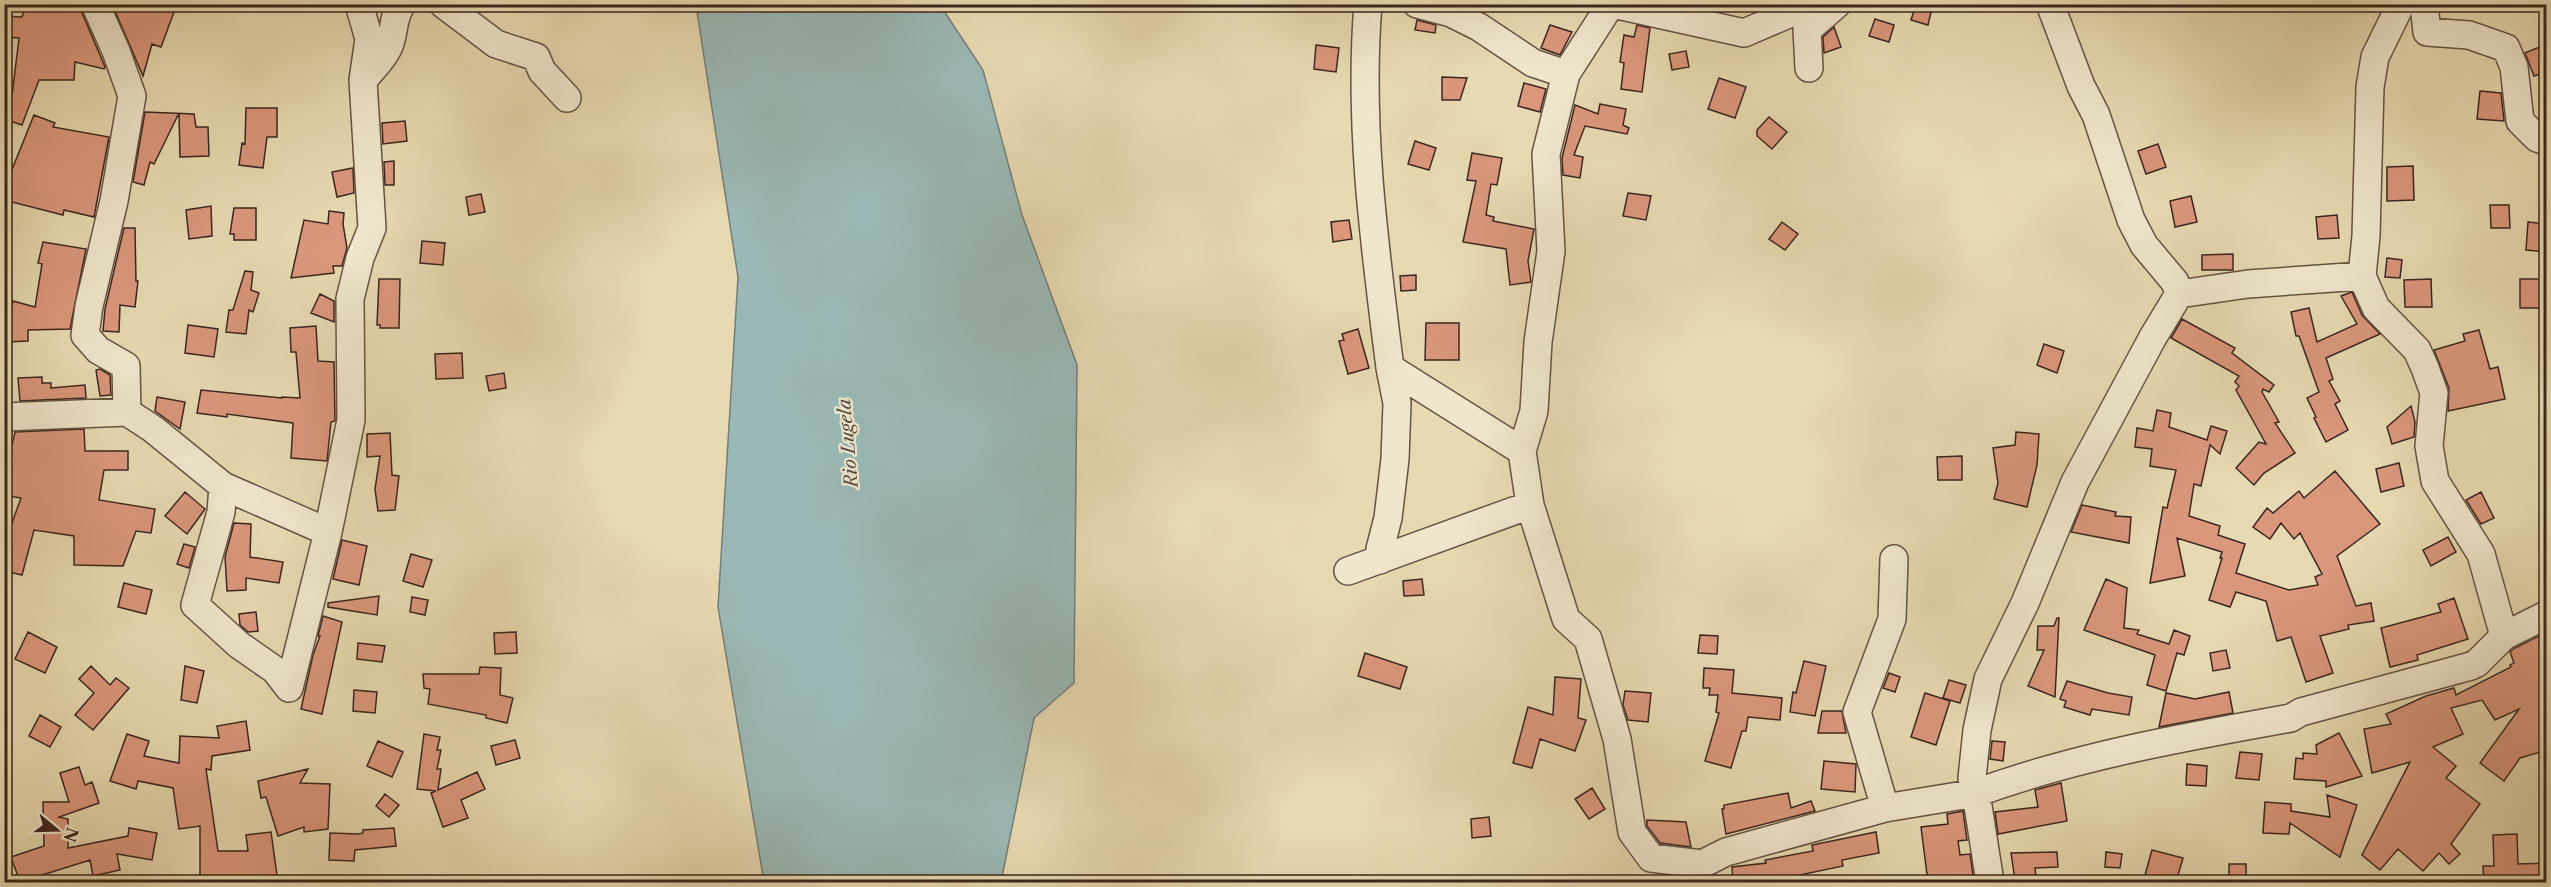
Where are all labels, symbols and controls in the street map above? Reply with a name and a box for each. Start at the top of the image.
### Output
water label: Rio Lugela [833,398,863,490]
north arrow [27,800,87,860]
text: N [59,825,83,845]

